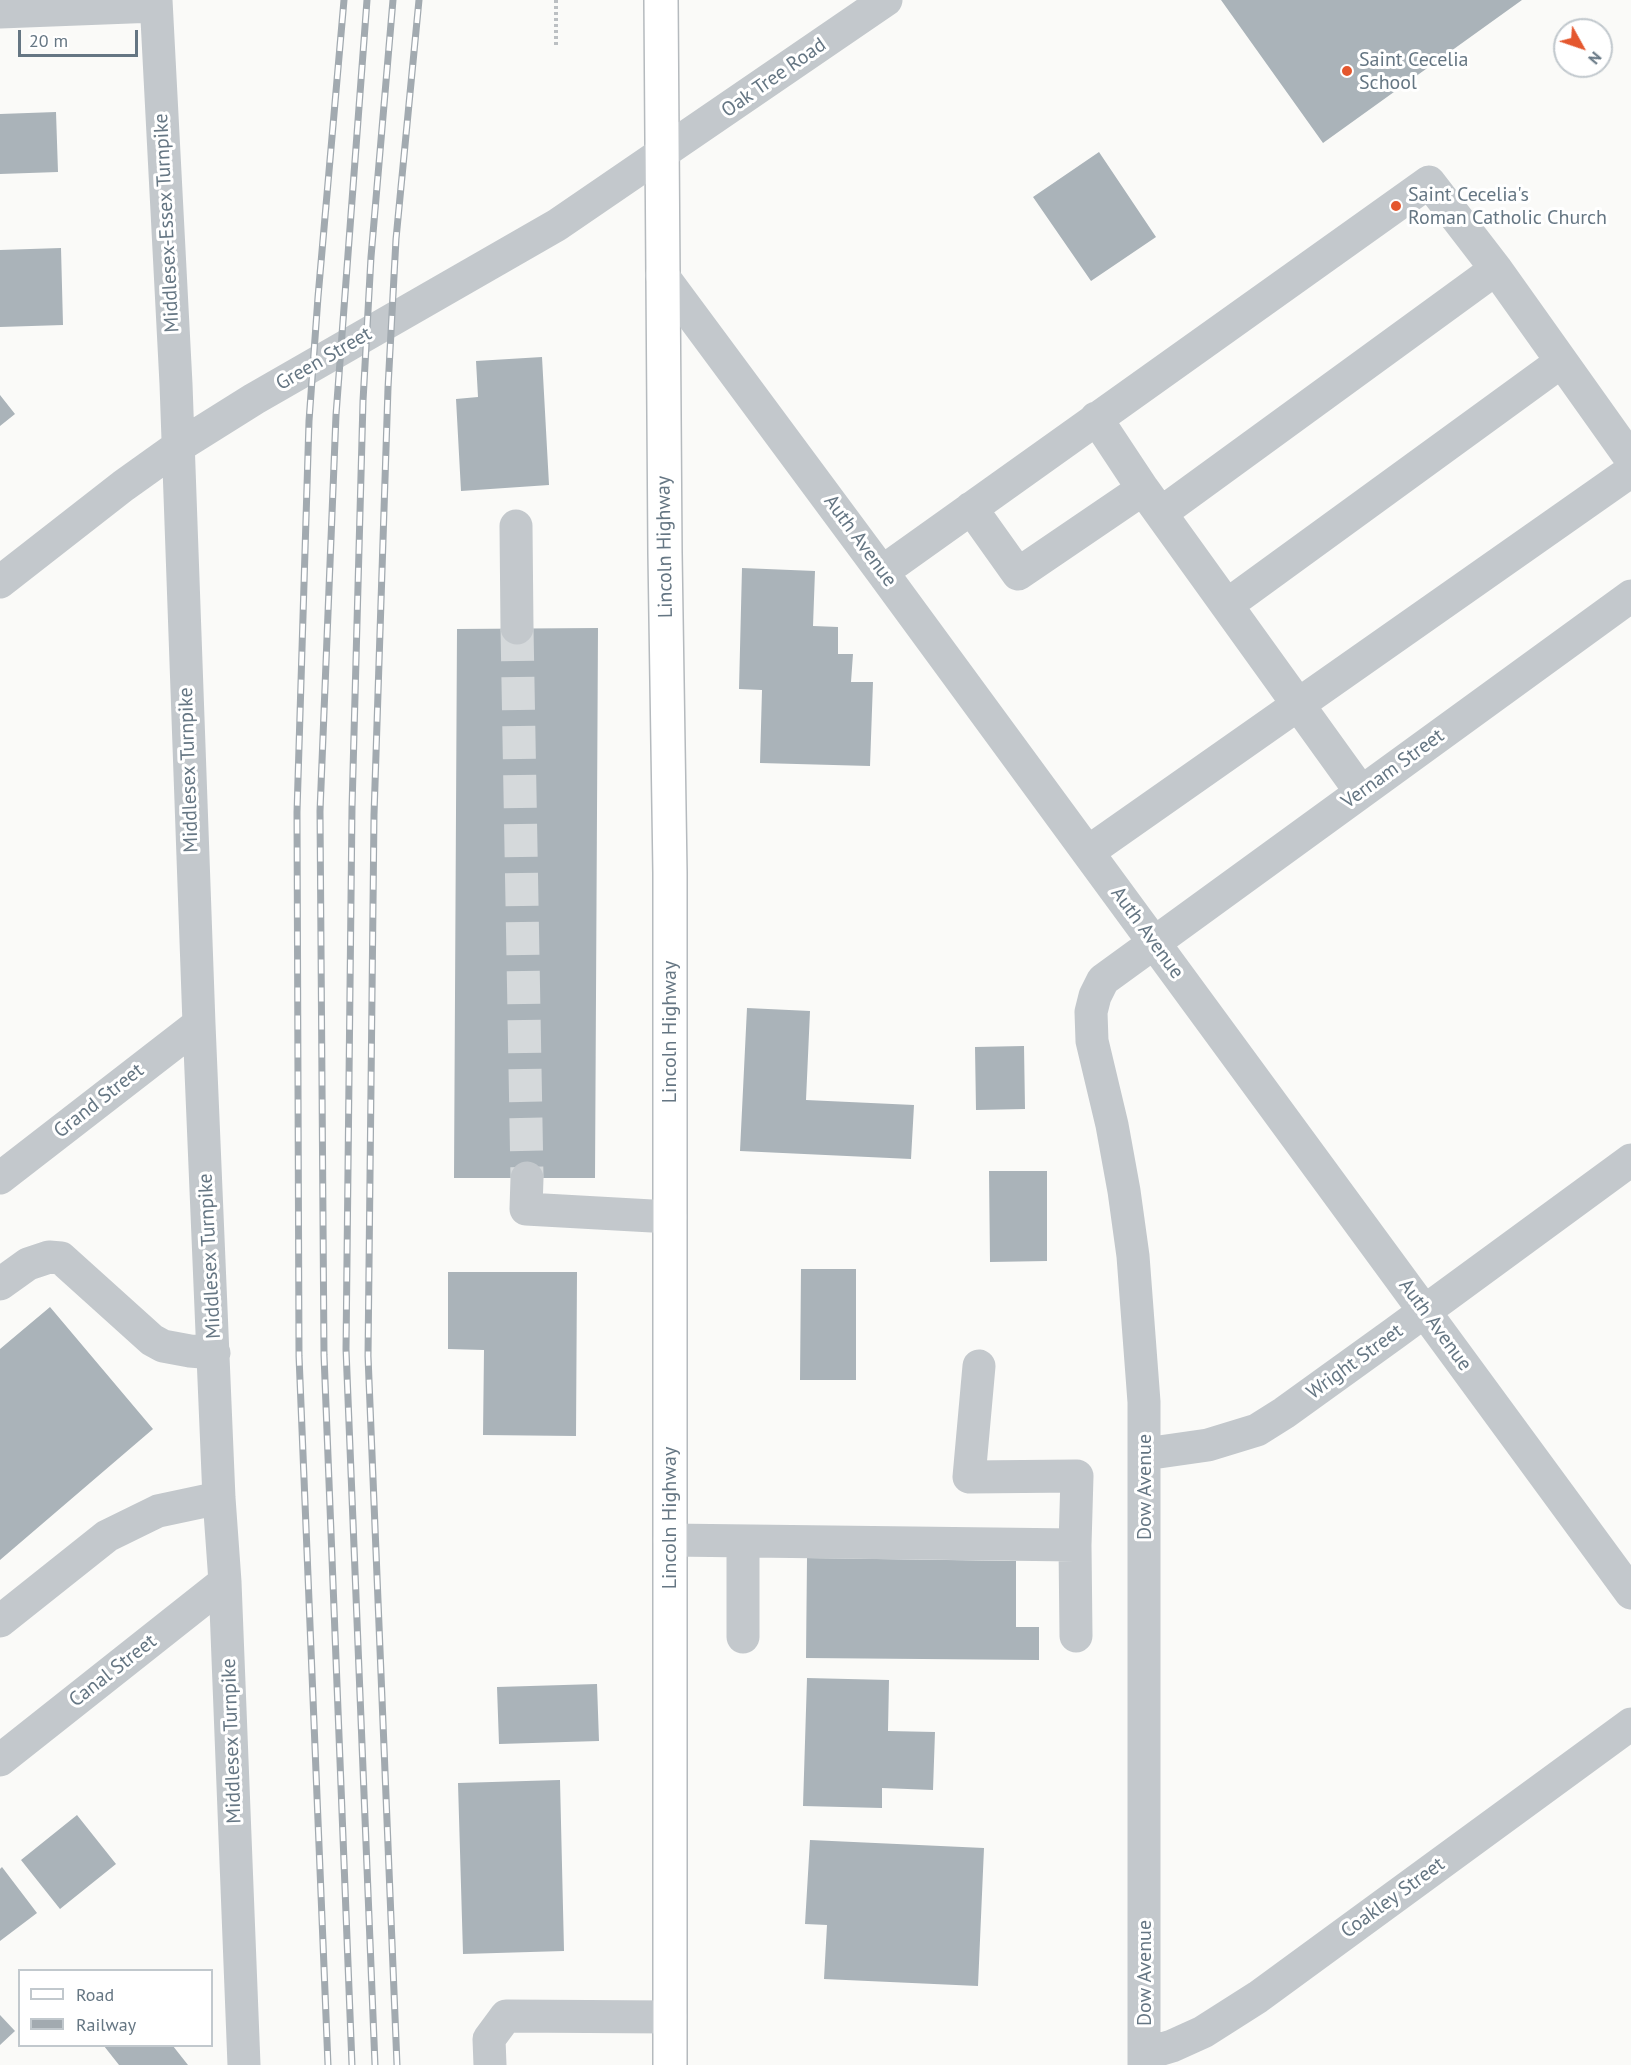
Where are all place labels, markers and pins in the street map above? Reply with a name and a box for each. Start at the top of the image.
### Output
place label: Saint Cecelia School [1359,48,1468,95]
marker: Saint Cecelia School [1340,64,1354,78]
place label: Saint Cecelia's Roman Catholic Church [1408,183,1607,230]
marker: Saint Cecelia's Roman Catholic Church [1389,199,1403,213]

